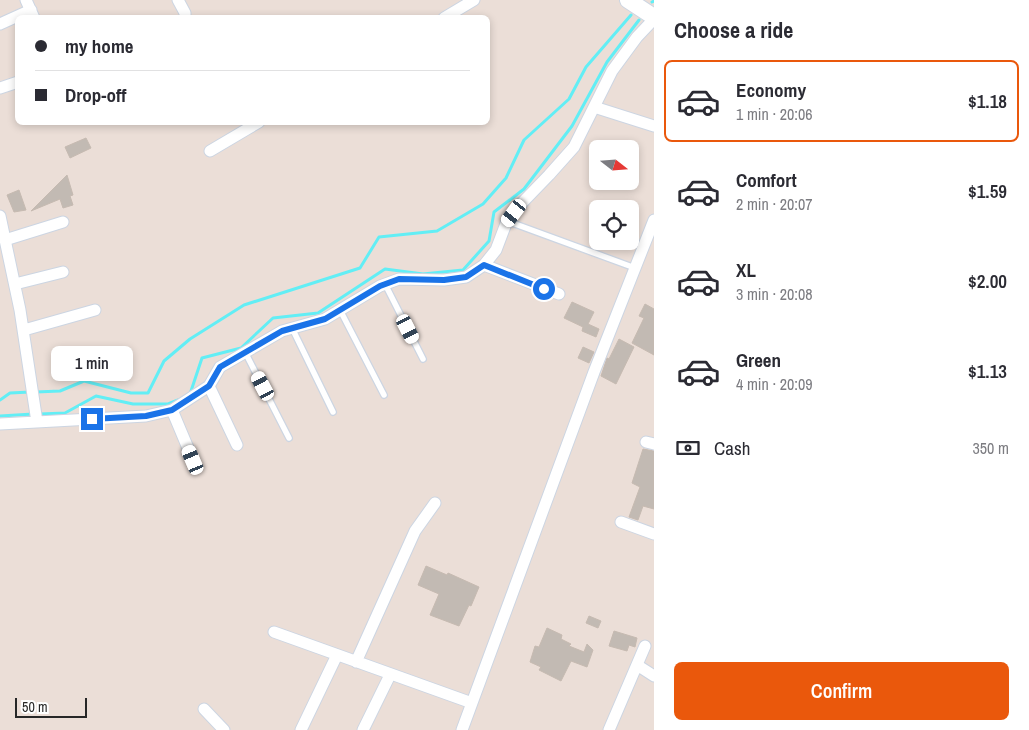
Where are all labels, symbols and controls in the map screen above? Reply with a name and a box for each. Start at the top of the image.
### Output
text: Choose a ride [674,15,793,45]
text: my home [65,33,133,59]
text: Economy [736,77,806,103]
icon: car [676,79,721,124]
text: Drop-off [65,82,126,108]
text: $1.18 [968,88,1007,114]
text: 1 min · 20:06 [736,103,813,125]
north arrow [589,140,639,190]
map controls [589,140,639,250]
text: Comfort [736,167,797,193]
icon: car [676,169,721,214]
text: $1.59 [968,178,1007,204]
text: 2 min · 20:07 [736,193,813,215]
car [498,197,529,229]
button: locate [589,200,639,250]
text: XL [736,257,756,283]
icon: car [676,259,721,304]
text: $2.00 [968,268,1007,294]
route start [533,278,555,300]
text: 3 min · 20:08 [736,283,813,305]
car [394,312,421,346]
callout: 1 min [51,346,133,382]
text: Green [736,347,781,373]
icon: car [676,349,721,394]
text: 1 min [75,352,109,374]
text: $1.13 [968,358,1007,384]
car [249,369,276,403]
text: 4 min · 20:09 [736,373,813,395]
route end [81,408,103,430]
icon: cash [674,434,702,462]
text: Cash [714,435,750,461]
text: 350 m [973,437,1009,459]
car [180,443,205,477]
button: Confirm [674,662,1009,720]
scale bar [15,695,88,718]
text: 50 m [22,698,48,716]

